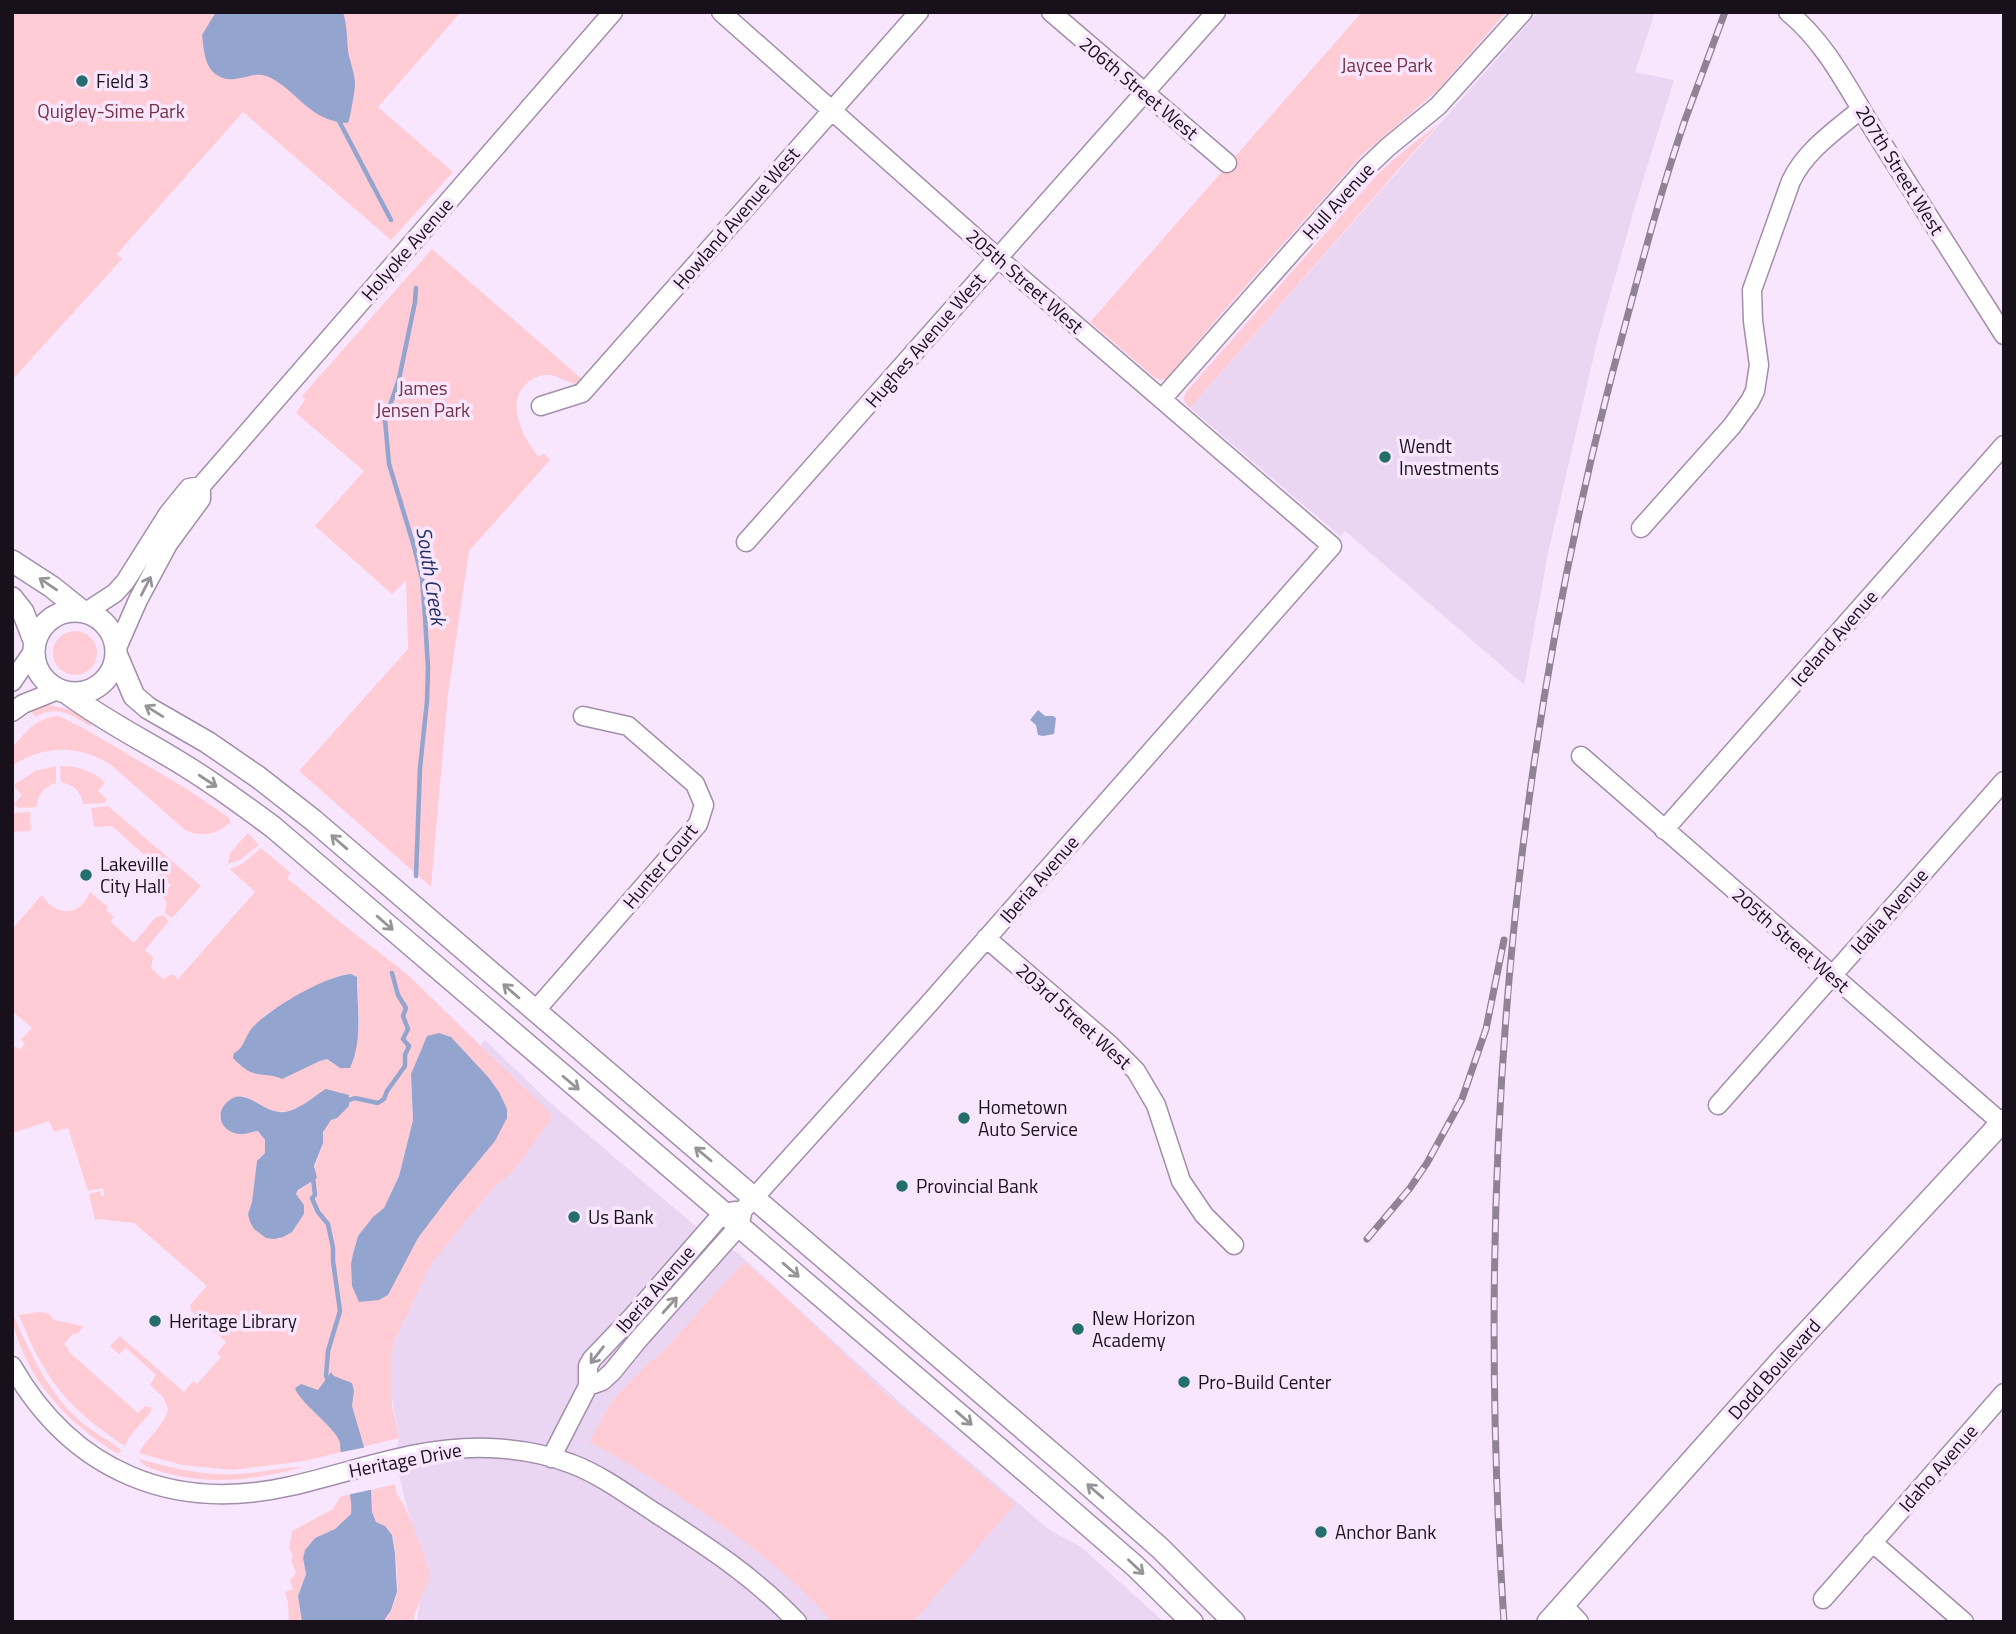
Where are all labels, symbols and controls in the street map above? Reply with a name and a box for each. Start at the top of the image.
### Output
street label: 206th Street West [1073,29,1205,146]
park label: Jaycee Park [1341,50,1433,79]
place label: Field 3 [96,66,149,95]
marker: Field 3 [74,73,90,89]
park label: Quigley-Sime Park [37,96,185,125]
street label: 207th Street West [1849,99,1952,240]
street label: Howland Avenue West [665,140,806,295]
street label: Hull Avenue [1295,156,1380,246]
street label: Holyoke Avenue [354,191,460,307]
street label: 205th Street West [960,221,1091,340]
street label: Hughes Avenue West [858,266,992,414]
park label: James Jensen Park [376,373,470,424]
place label: Wendt Investments [1399,431,1499,482]
marker: Wendt Investments [1377,449,1393,465]
water label: South Creek [408,525,456,630]
one-way arrow [139,576,153,597]
one-way arrow [39,577,58,592]
street label: Iceland Avenue [1783,583,1884,693]
one-way arrow [144,703,164,717]
one-way arrow [198,774,218,788]
street label: Hunter Court [615,816,704,915]
street label: Iberia Avenue [992,828,1085,929]
one-way arrow [330,834,348,850]
place label: Lakeville City Hall [100,849,169,900]
street label: Idalia Avenue [1843,861,1934,960]
marker: Lakeville City Hall [78,867,94,883]
street label: 205th Street West [1726,880,1857,999]
one-way arrow [376,915,394,931]
street label: 203rd Street West [1010,956,1139,1076]
one-way arrow [502,983,520,999]
one-way arrow [562,1075,580,1091]
place label: Hometown Auto Service [978,1092,1078,1143]
marker: Hometown Auto Service [956,1110,972,1126]
one-way arrow [695,1146,713,1162]
place label: Provincial Bank [916,1171,1038,1200]
marker: Provincial Bank [894,1178,910,1194]
place label: Us Bank [588,1202,654,1231]
marker: Us Bank [566,1209,582,1225]
street label: Iberia Avenue [608,1238,701,1339]
one-way arrow [782,1262,800,1278]
one-way arrow [662,1296,678,1314]
place label: New Horizon Academy [1092,1303,1195,1354]
place label: Heritage Library [169,1306,297,1335]
street label: Dodd Boulevard [1720,1312,1827,1426]
marker: Heritage Library [147,1313,163,1329]
marker: New Horizon Academy [1070,1321,1086,1337]
one-way arrow [589,1345,604,1363]
place label: Pro-Build Center [1198,1367,1332,1396]
marker: Pro-Build Center [1176,1374,1192,1390]
one-way arrow [955,1410,973,1426]
street label: Idaho Avenue [1891,1417,1984,1518]
street label: Heritage Drive [346,1434,464,1485]
one-way arrow [1086,1483,1104,1499]
place label: Anchor Bank [1335,1517,1436,1546]
marker: Anchor Bank [1313,1524,1329,1540]
one-way arrow [1127,1559,1145,1575]

